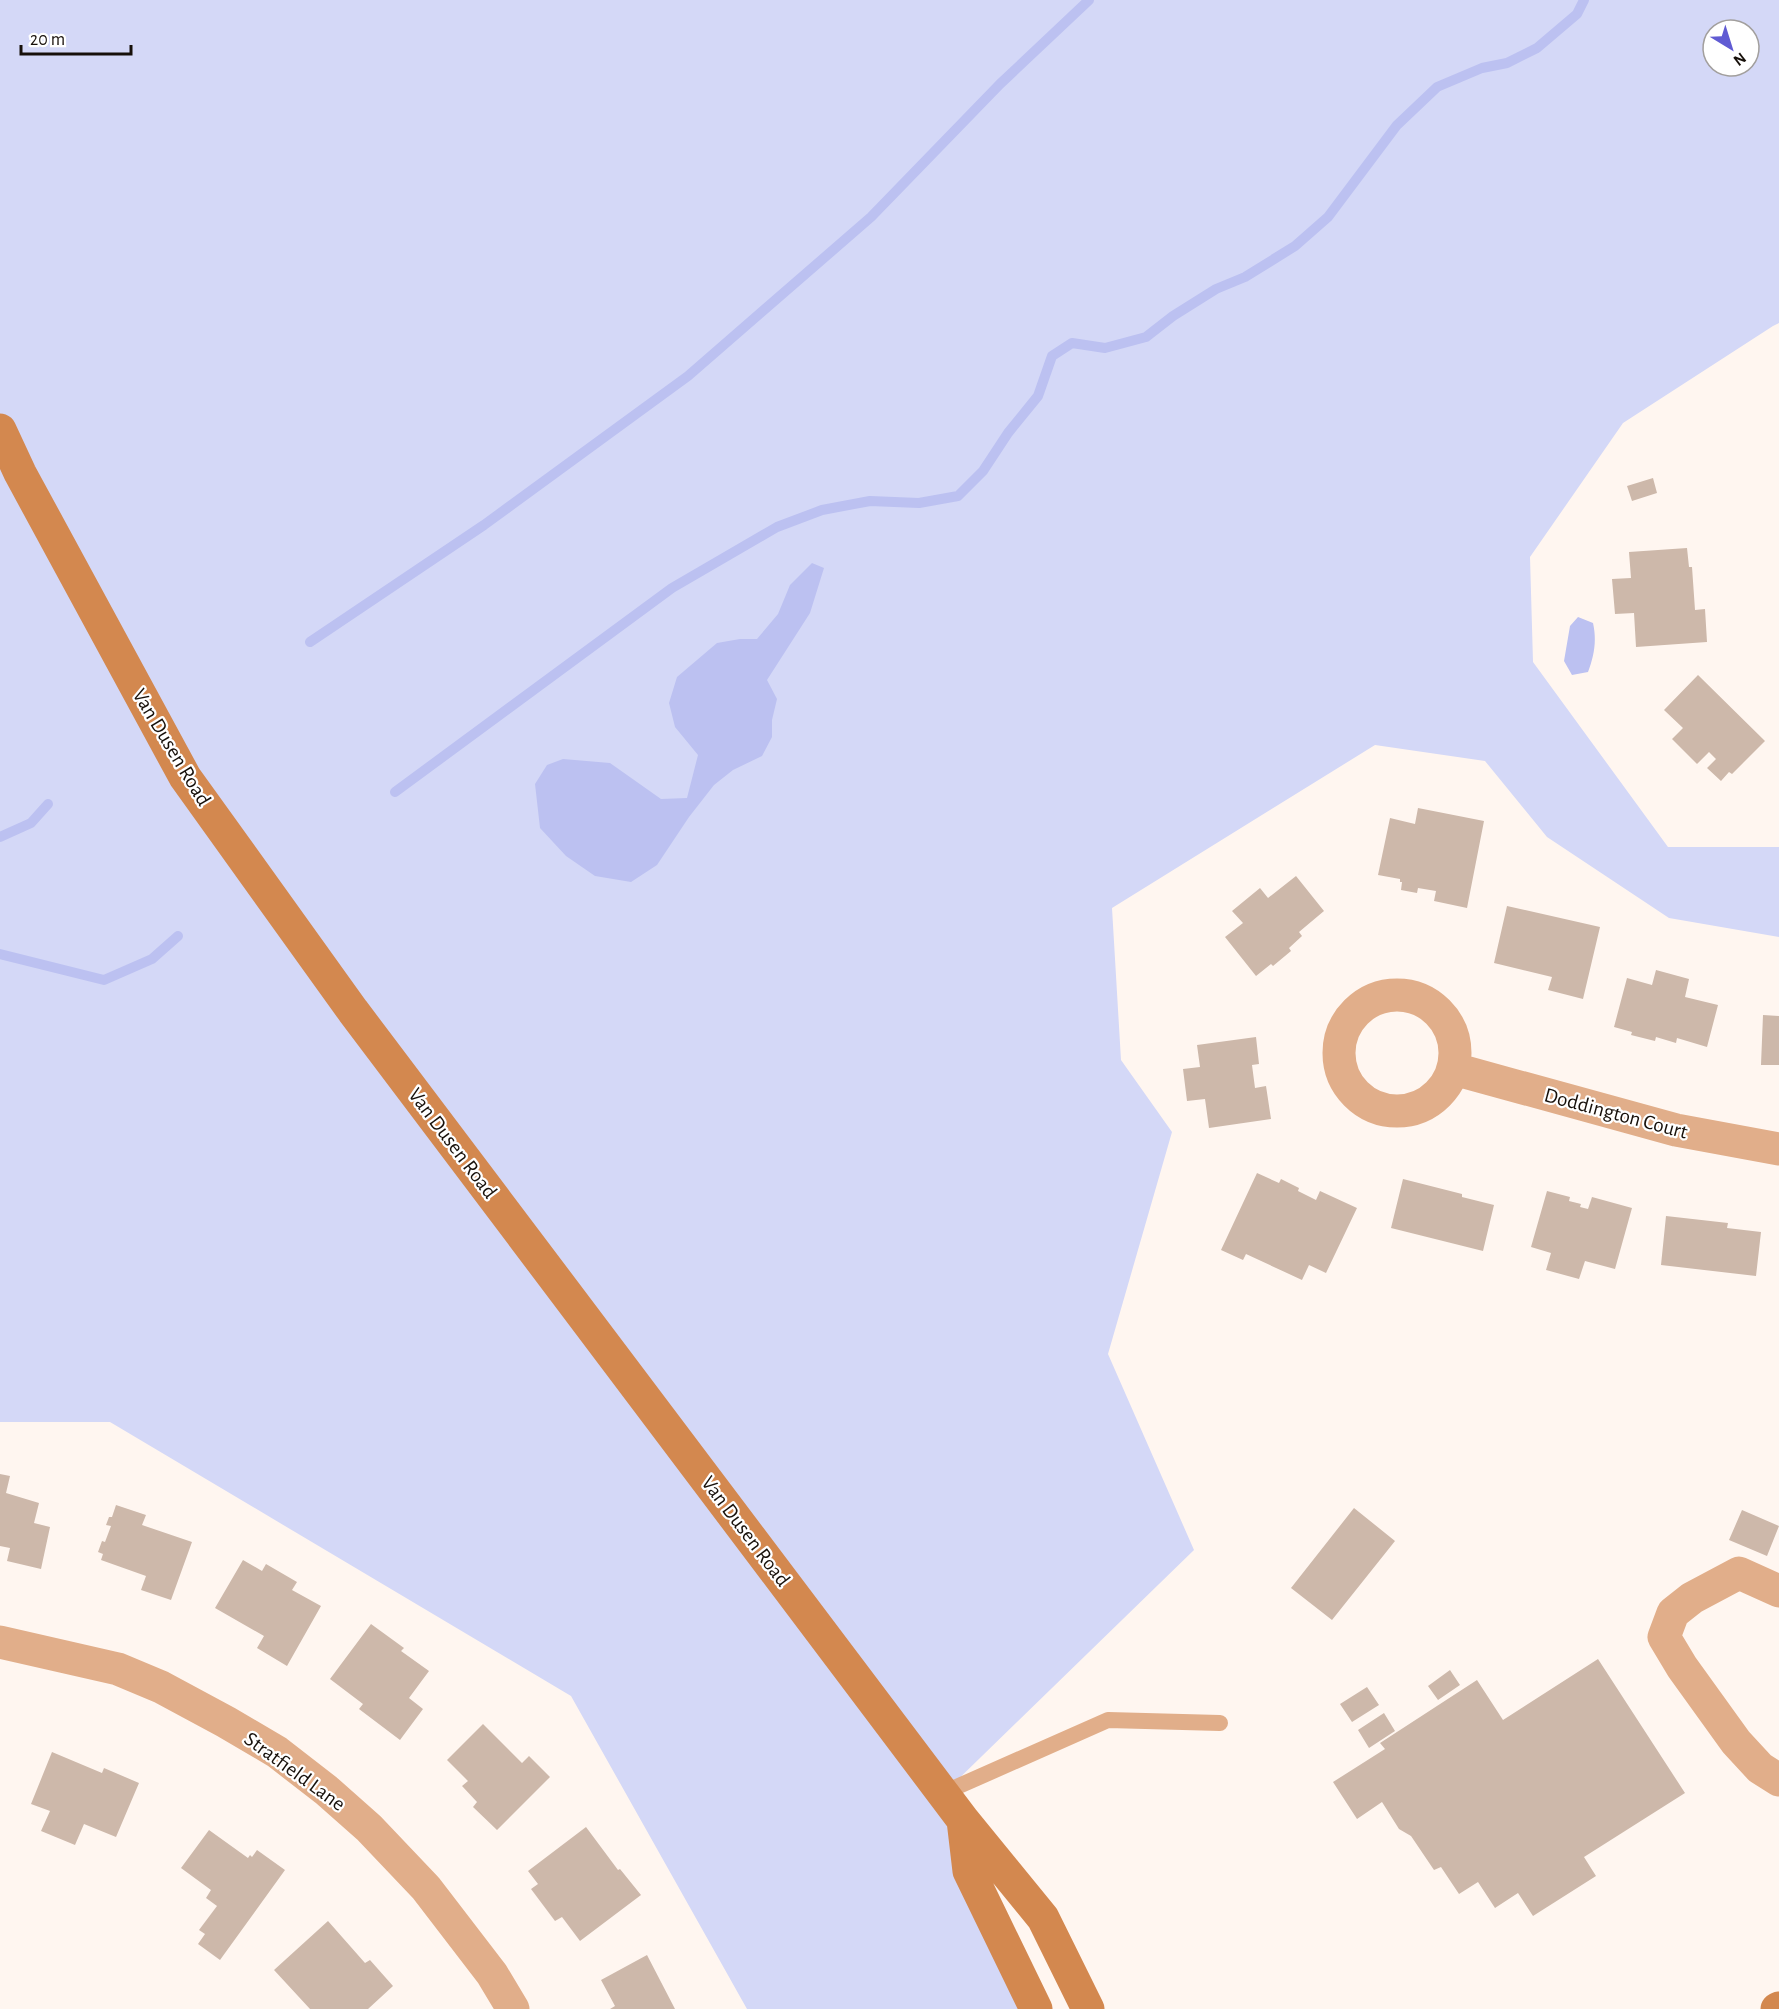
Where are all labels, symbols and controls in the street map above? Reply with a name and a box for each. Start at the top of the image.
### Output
scale bar [21,18,130,56]
north arrow [1701,18,1761,78]
text: 20 m [30,31,65,49]
text: N [1730,49,1749,69]
street label: Van Dusen Road [128,685,215,809]
street label: Van Dusen Road [404,1084,501,1203]
street label: Doddington Court [1542,1084,1690,1143]
street label: Van Dusen Road [697,1472,794,1591]
street label: Stratfield Lane [240,1728,349,1815]

